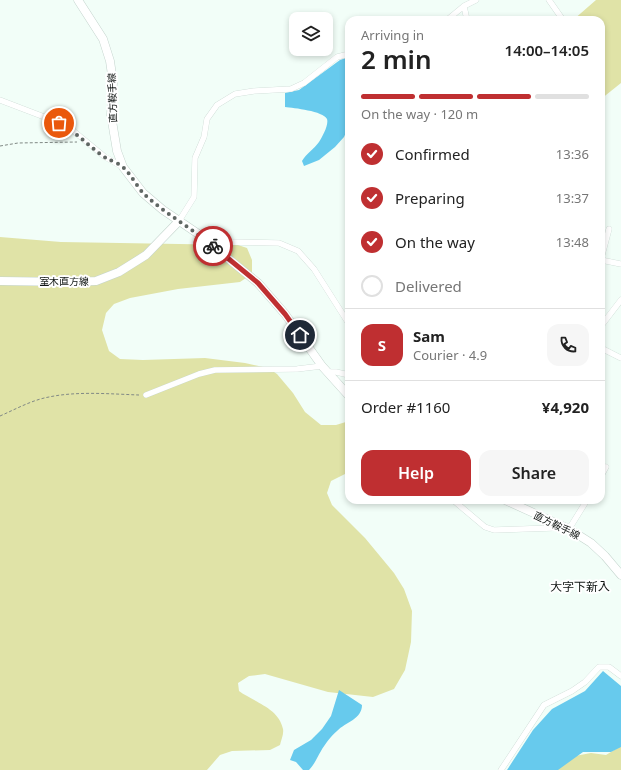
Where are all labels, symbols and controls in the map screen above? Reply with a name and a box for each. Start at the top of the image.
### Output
map controls [289,12,333,56]
button: layers [289,12,333,56]
text: Arriving in [361,26,424,44]
text: 14:00–14:05 [505,40,589,60]
text: 2 min [361,41,432,77]
street label: 直方鞍手線 [104,73,120,123]
text: On the way · 120 m [361,105,478,123]
pin [42,106,76,140]
icon: bag [48,112,70,134]
icon: check [361,143,383,165]
text: Confirmed [395,144,470,164]
text: 13:36 [556,145,589,163]
icon: check [361,187,383,209]
text: Preparing [395,188,465,208]
text: 13:37 [556,189,589,207]
courier [193,226,233,266]
icon: check [361,231,383,253]
text: On the way [395,232,475,252]
text: 13:48 [556,233,589,251]
icon: bike [202,235,224,257]
street label: 室木直方線 [39,274,89,288]
text: Delivered [395,276,462,296]
pin [283,318,317,352]
icon: home [289,324,311,346]
button: phone [547,324,589,366]
text: Sam [413,326,445,346]
text: S [378,335,386,355]
text: Courier · 4.9 [413,346,487,364]
text: Order #1160 [361,397,450,417]
text: ¥4,920 [542,397,589,417]
button: Help [361,450,471,496]
button: Share [479,450,589,496]
street label: 直方鞍手線 [531,508,583,542]
district label: 大字下新入 [550,578,610,595]

